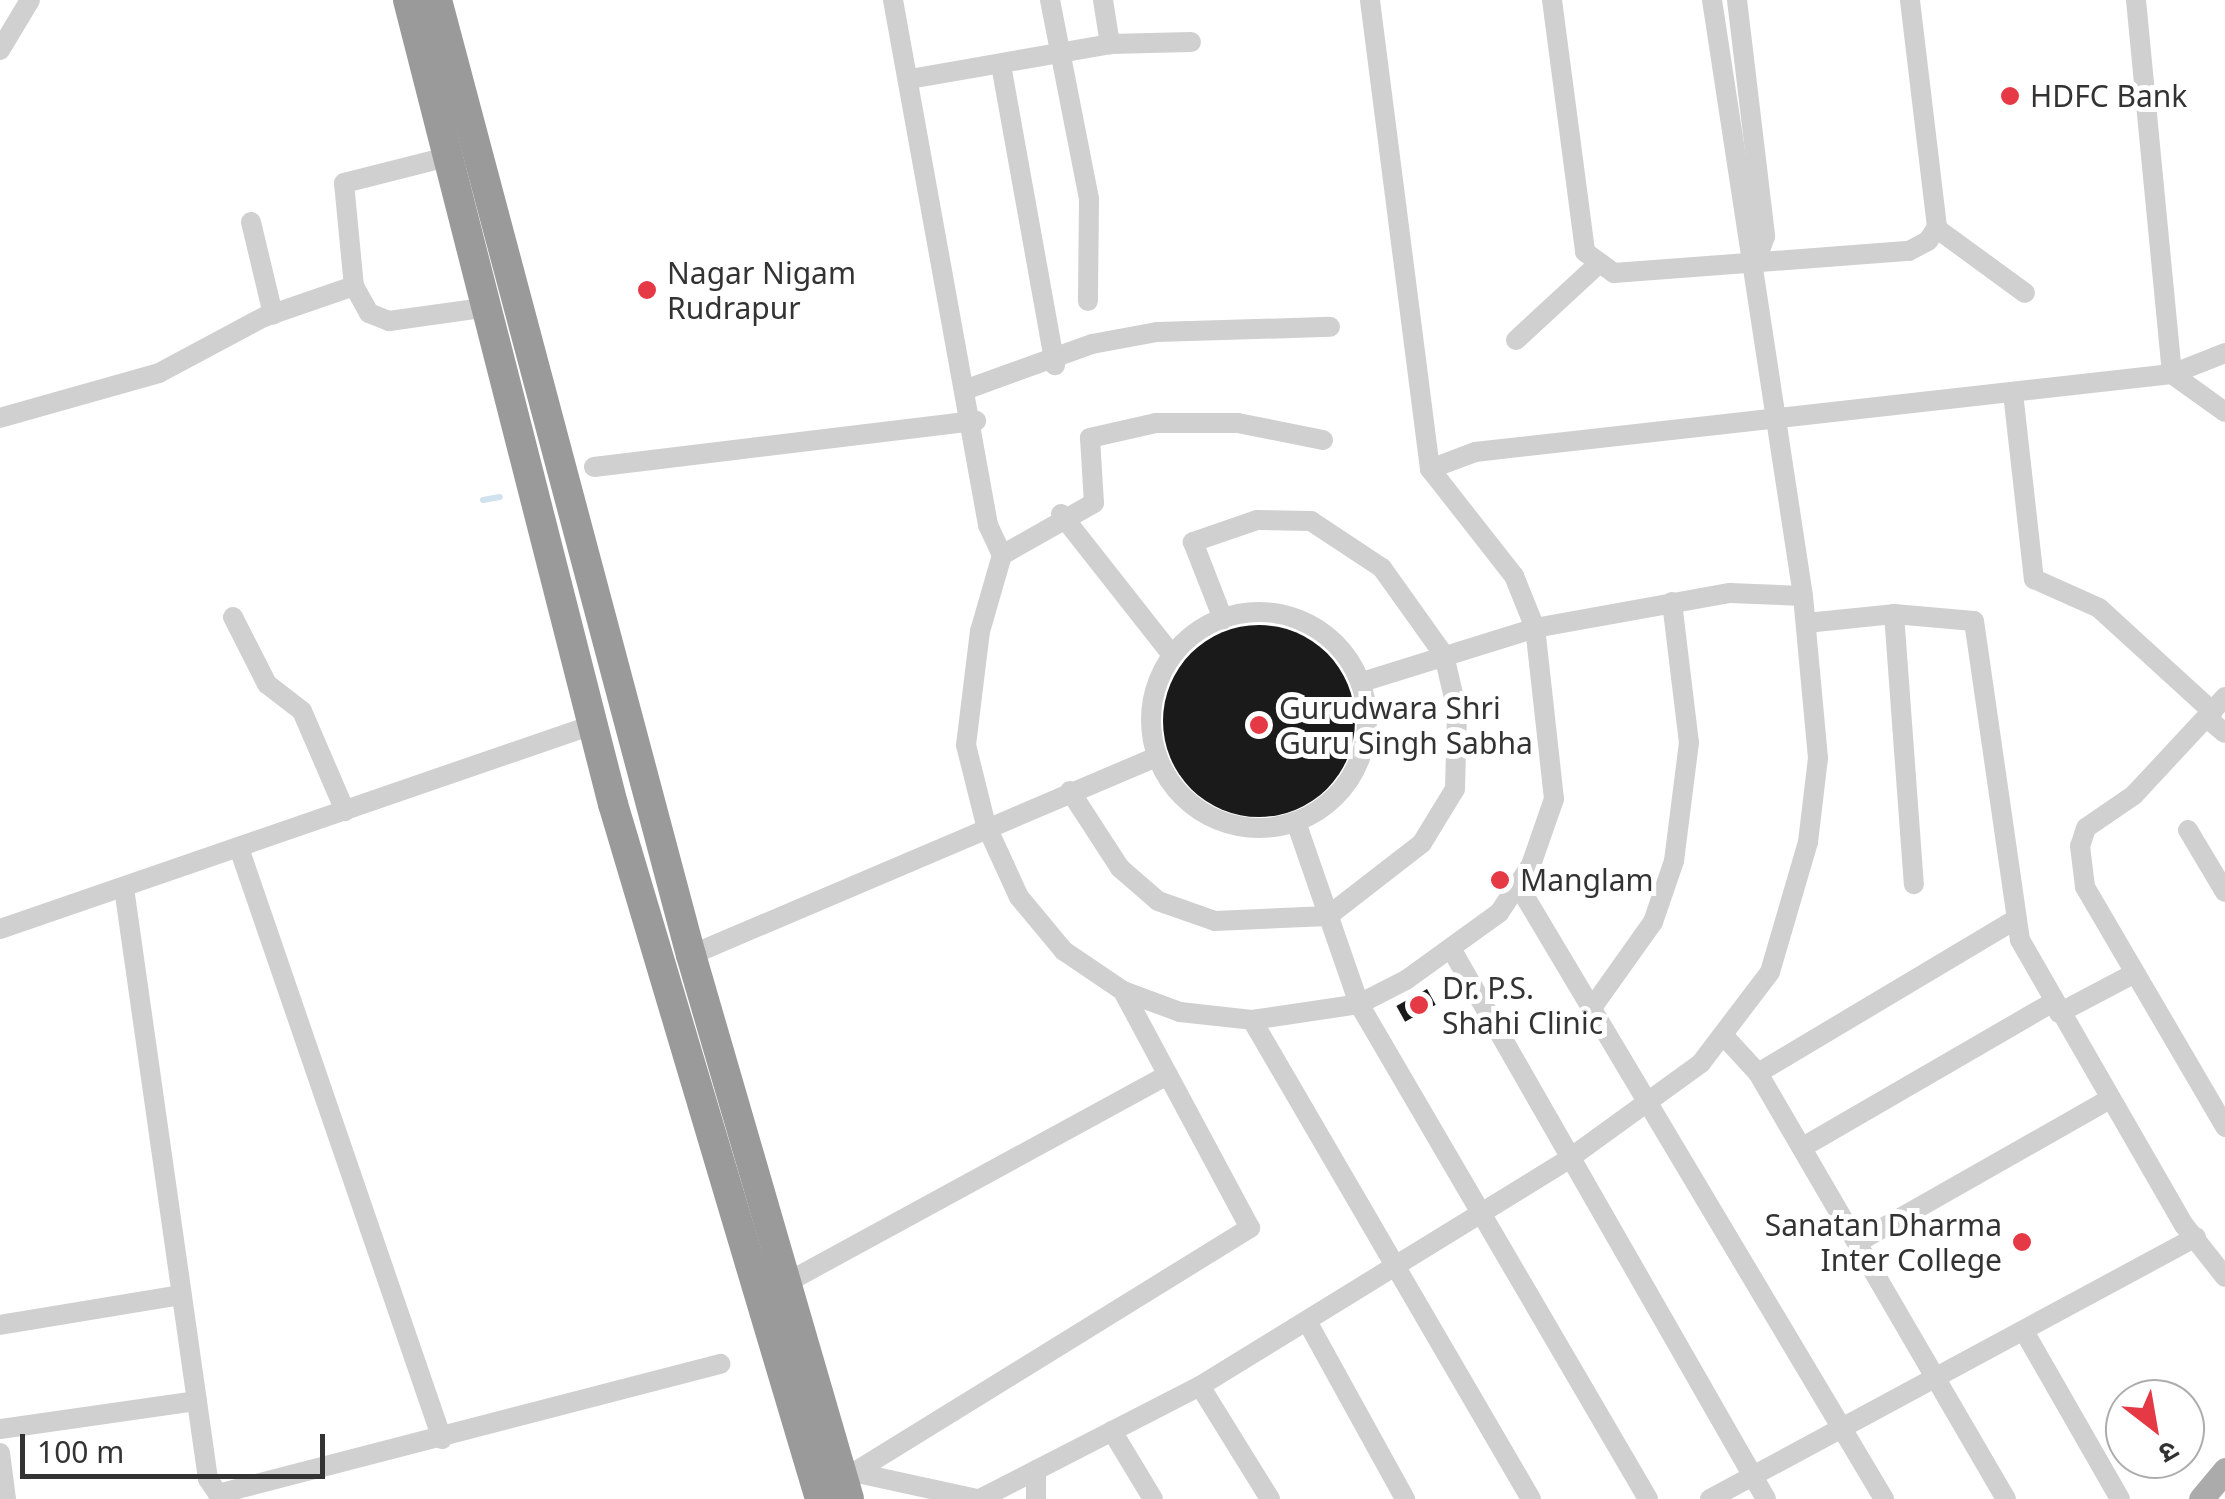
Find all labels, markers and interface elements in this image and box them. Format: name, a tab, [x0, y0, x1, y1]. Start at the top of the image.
place label: HDFC Bank	[2030, 78, 2187, 114]
marker: HDFC Bank	[1999, 85, 2021, 107]
place label: Nagar Nigam Rudrapur	[667, 255, 856, 326]
marker: Nagar Nigam Rudrapur	[636, 279, 658, 301]
place label: Gurudwara Shri Guru Singh Sabha	[1279, 690, 1533, 760]
marker: Gurudwara Shri Guru Singh Sabha	[1248, 714, 1270, 736]
place label: Manglam	[1520, 862, 1654, 898]
marker: Manglam	[1489, 869, 1511, 891]
place label: Dr. P.S. Shahi Clinic	[1442, 970, 1603, 1040]
marker: Dr. P.S. Shahi Clinic	[1406, 992, 1432, 1018]
place label: Sanatan Dharma Inter College	[1765, 1207, 2002, 1278]
marker: Sanatan Dharma Inter College	[2011, 1231, 2033, 1253]
north arrow	[2105, 1379, 2205, 1479]
scale bar	[25, 1414, 330, 1476]
text: 100 m	[37, 1431, 124, 1472]
text: उ	[2153, 1432, 2186, 1474]

